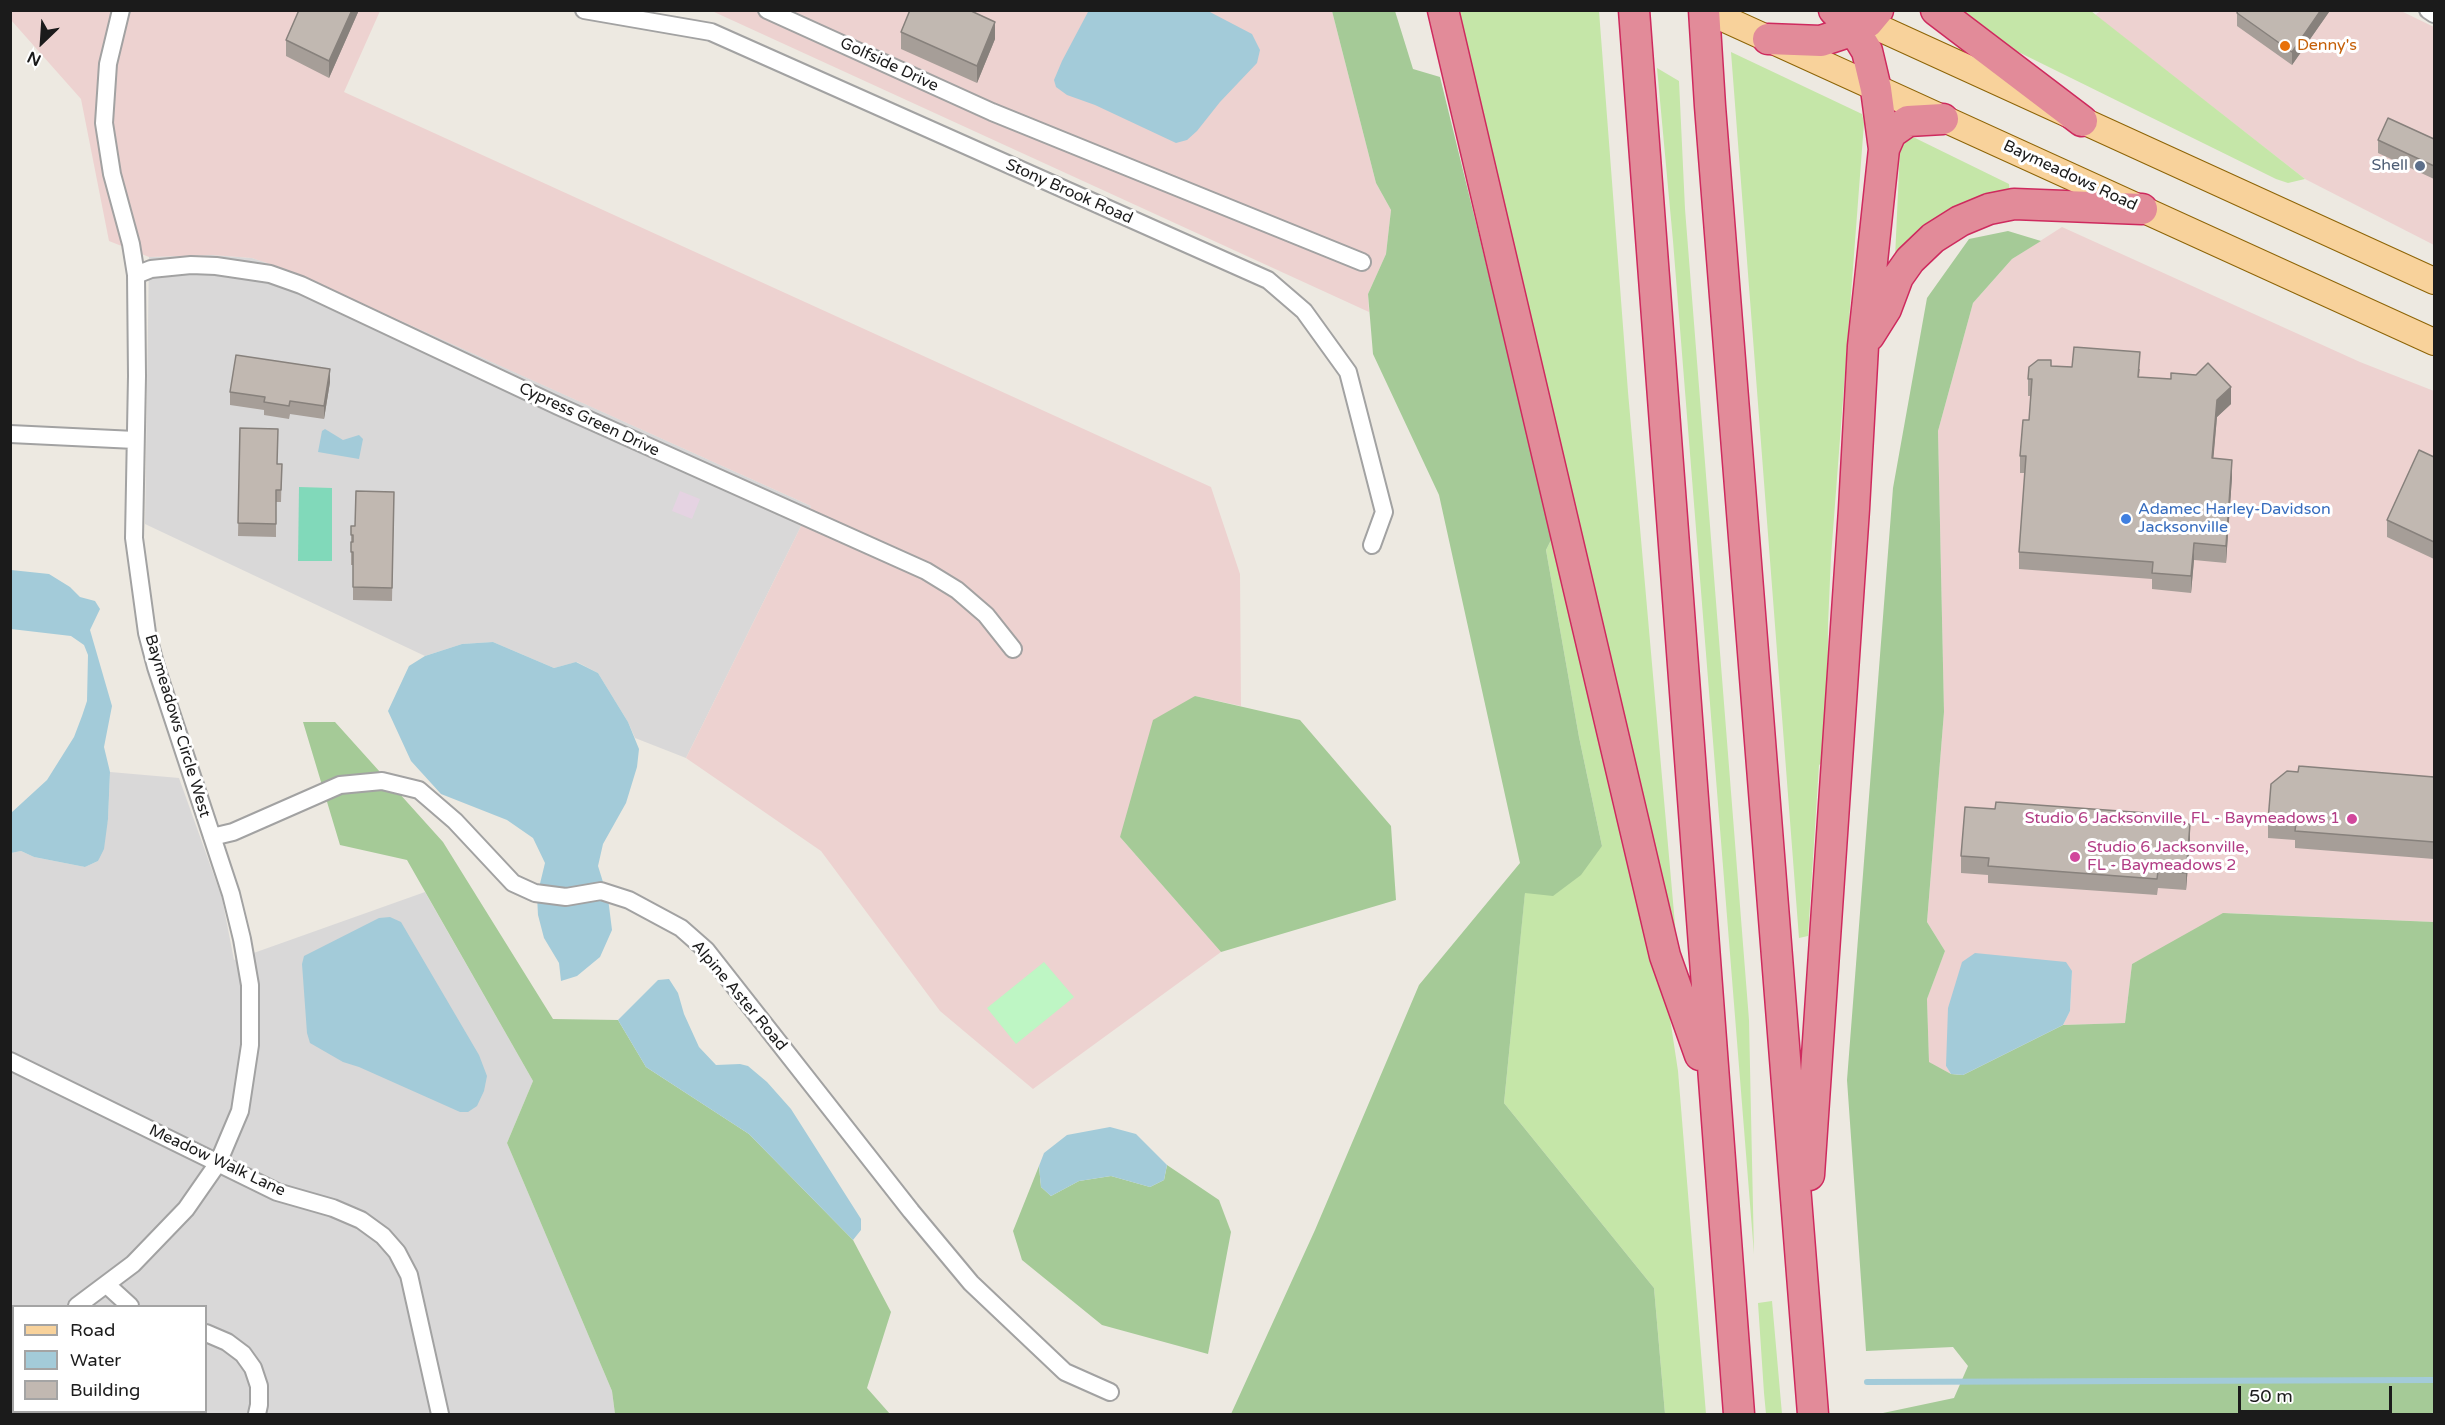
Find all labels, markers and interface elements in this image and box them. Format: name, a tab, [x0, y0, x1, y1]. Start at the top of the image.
north arrow	[12, 12, 72, 72]
street label: Golfside Drive	[837, 34, 941, 96]
place label: Denny's	[2297, 36, 2357, 56]
marker: Denny's	[2278, 39, 2292, 53]
text: N	[24, 47, 44, 70]
street label: Baymeadows Road	[2000, 137, 2140, 215]
street label: Stony Brook Road	[1003, 155, 1135, 229]
place label: Shell	[2372, 156, 2408, 176]
marker: Shell	[2413, 159, 2427, 173]
street label: Cypress Green Drive	[516, 379, 662, 461]
place label: Adamec Harley-Davidson Jacksonville	[2138, 500, 2331, 538]
marker: Adamec Harley-Davidson Jacksonville	[2119, 512, 2133, 526]
street label: Baymeadows Circle West	[140, 632, 214, 820]
place label: Studio 6 Jacksonville, FL - Baymeadows 1	[2025, 809, 2340, 829]
marker: Studio 6 Jacksonville, FL - Baymeadows 1	[2345, 812, 2359, 826]
place label: Studio 6 Jacksonville, FL - Baymeadows 2	[2087, 838, 2249, 876]
marker: Studio 6 Jacksonville, FL - Baymeadows 2	[2068, 850, 2082, 864]
street label: Alpine Aster Road	[687, 937, 791, 1055]
street label: Meadow Walk Lane	[146, 1121, 288, 1201]
legend	[12, 1305, 207, 1413]
text: Road	[70, 1319, 115, 1341]
text: Water	[70, 1349, 121, 1371]
scale bar	[2241, 1374, 2396, 1412]
text: Building	[70, 1379, 140, 1401]
text: 50 m	[2249, 1385, 2293, 1407]

